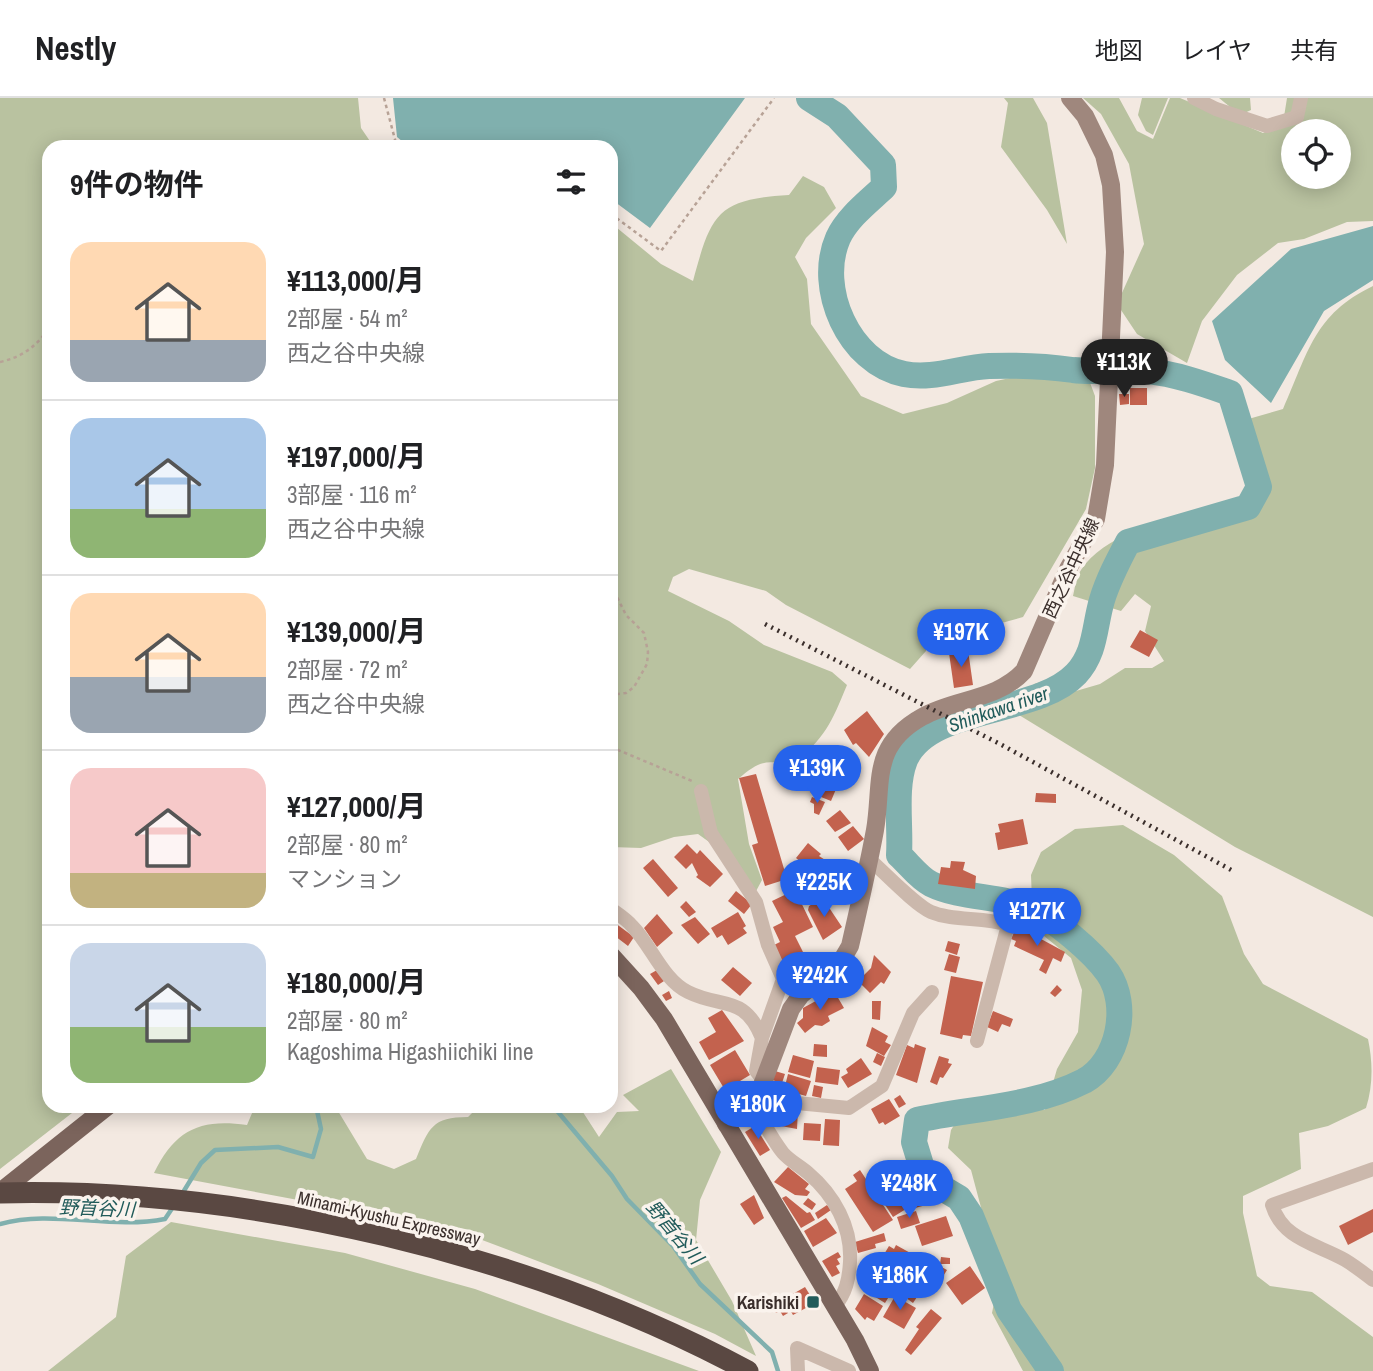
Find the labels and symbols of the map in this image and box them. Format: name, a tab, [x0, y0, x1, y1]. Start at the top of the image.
pin: ¥113K	[1075, 340, 1173, 399]
street label: 西之谷中央線	[1037, 514, 1105, 622]
pin: ¥197K	[912, 610, 1010, 669]
water label: Shinkawa river	[945, 680, 1052, 738]
pin: ¥139K	[768, 746, 866, 805]
pin: ¥225K	[775, 860, 873, 919]
pin: ¥127K	[988, 888, 1086, 948]
pin: ¥242K	[771, 953, 869, 1012]
pin: ¥180K	[709, 1082, 807, 1141]
pin: ¥248K	[860, 1160, 958, 1220]
street label: Minami-Kyushu Expressway	[295, 1185, 484, 1251]
water label: 野首谷川	[59, 1194, 137, 1222]
water label: 野首谷川	[641, 1195, 711, 1271]
pin: ¥186K	[851, 1252, 949, 1312]
place label: Karishiki	[737, 1290, 799, 1315]
marker: Karishiki	[805, 1294, 821, 1310]

